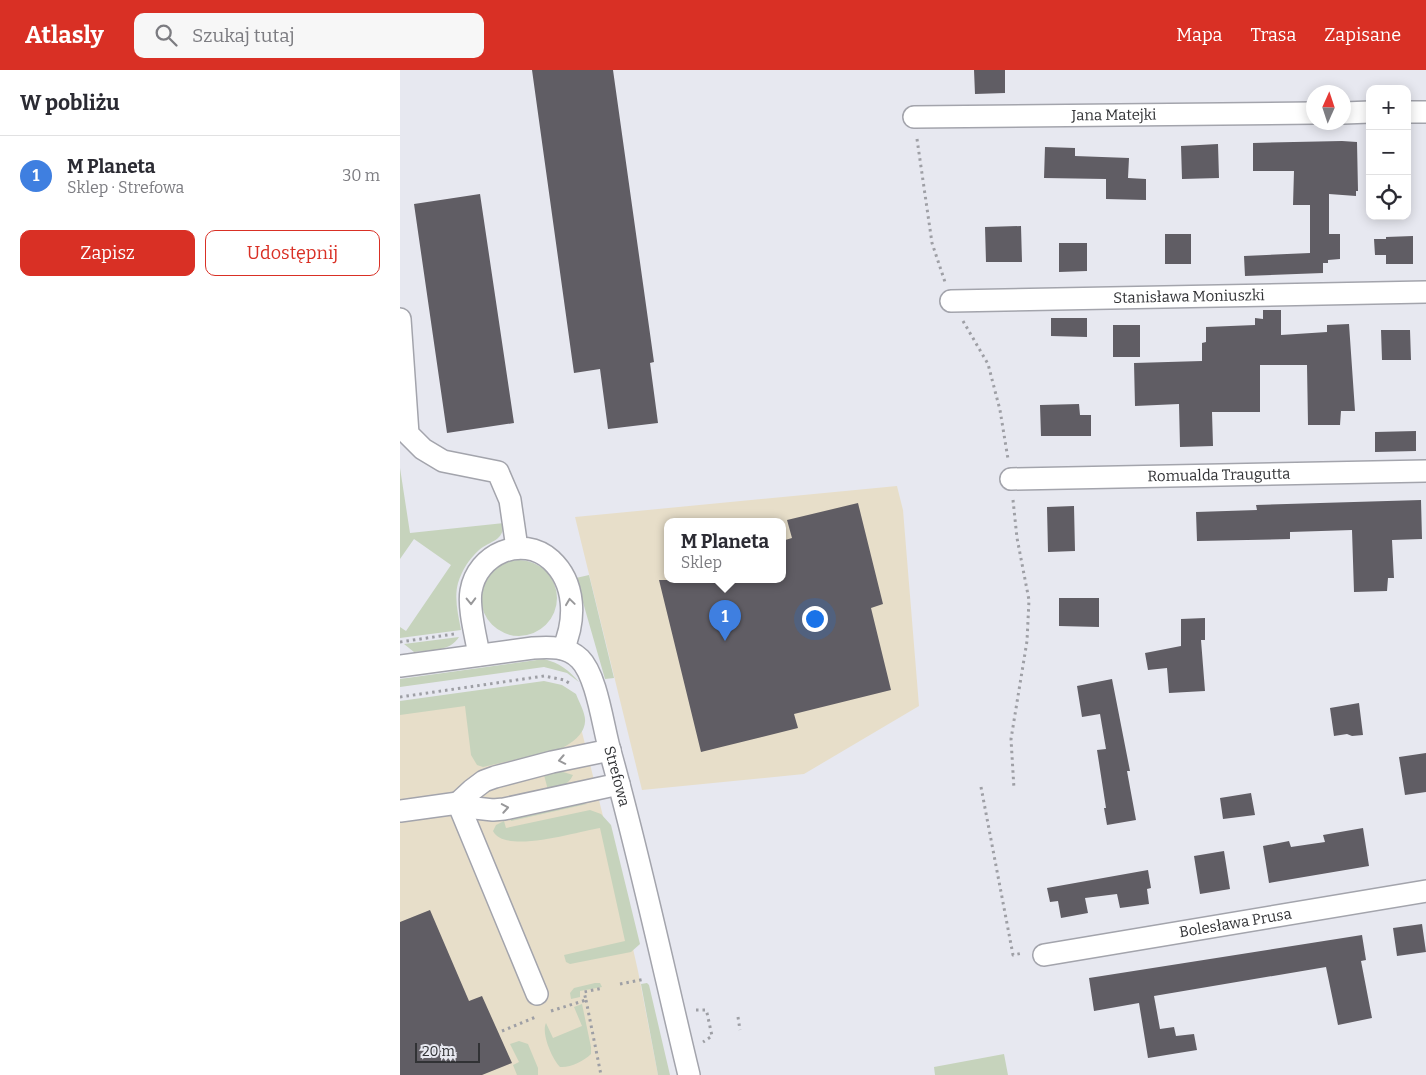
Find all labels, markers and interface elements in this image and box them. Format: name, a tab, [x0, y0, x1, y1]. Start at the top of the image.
search box	[134, 13, 484, 58]
text: Atlasly	[25, 21, 104, 49]
icon: search	[152, 21, 180, 49]
text: Szukaj tutaj	[192, 24, 295, 47]
text: Mapa	[1176, 24, 1222, 46]
text: Trasa	[1250, 24, 1296, 46]
text: Zapisane	[1324, 24, 1401, 46]
north arrow	[1306, 85, 1351, 130]
map controls	[1366, 85, 1411, 220]
button: +	[1366, 85, 1411, 130]
text: W pobliżu	[20, 90, 120, 116]
street label: Jana Matejki	[1070, 106, 1157, 124]
button: −	[1366, 130, 1411, 175]
text: M Planeta	[67, 155, 156, 178]
text: 1	[33, 166, 39, 185]
text: 30 m	[342, 166, 380, 185]
button: locate	[1366, 175, 1411, 220]
text: Sklep · Strefowa	[67, 178, 184, 197]
button: Zapisz	[20, 230, 195, 276]
button: Udostępnij	[205, 230, 380, 276]
street label: Stanisława Moniuszki	[1113, 286, 1265, 307]
street label: Romualda Traugutta	[1147, 465, 1291, 485]
popup	[664, 518, 786, 583]
text: M Planeta	[681, 530, 769, 553]
text: Sklep	[681, 553, 722, 572]
one-way arrow	[566, 597, 576, 606]
one-way arrow	[466, 598, 476, 606]
pin: 1	[709, 600, 741, 641]
your location	[802, 606, 828, 632]
street label: Strefowa	[600, 744, 634, 809]
one-way arrow	[558, 754, 567, 765]
one-way arrow	[501, 803, 510, 813]
street label: Bolesława Prusa	[1178, 905, 1293, 941]
scale bar	[415, 1040, 480, 1063]
text: 20 m	[422, 1043, 455, 1060]

